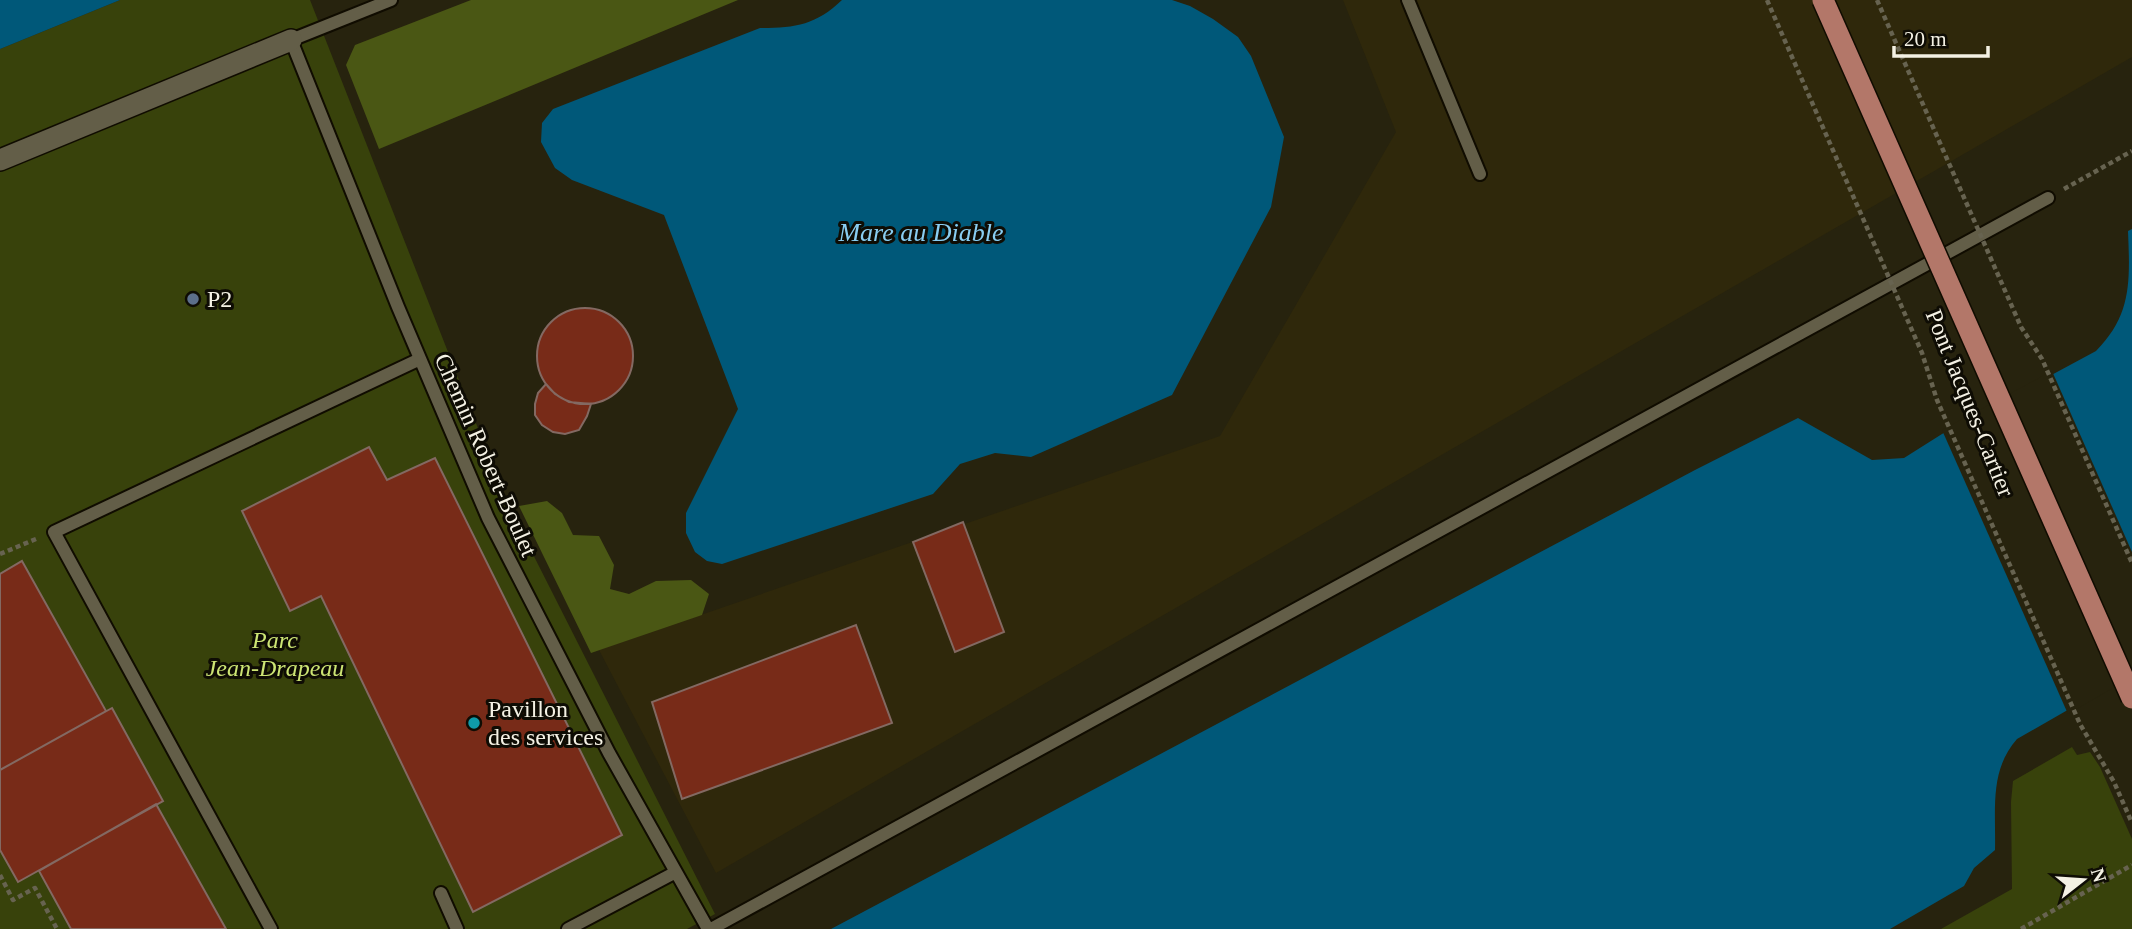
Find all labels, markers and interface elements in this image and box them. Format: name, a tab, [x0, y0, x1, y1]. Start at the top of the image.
scale bar	[1894, 14, 1988, 58]
text: 20 m	[1904, 27, 1947, 51]
water label: Mare au Diable	[837, 218, 1004, 247]
place label: P2	[207, 286, 232, 312]
marker: P2	[185, 291, 201, 307]
street label: Pont Jacques-Cartier	[1921, 306, 2019, 500]
street label: Chemin Robert-Boulet	[430, 350, 543, 561]
park label: Parc Jean-Drapeau	[206, 627, 344, 681]
place label: Pavillon des services	[488, 696, 603, 750]
marker: Pavillon des services	[466, 715, 482, 731]
north arrow	[2048, 845, 2118, 915]
text: N	[2087, 866, 2111, 885]

